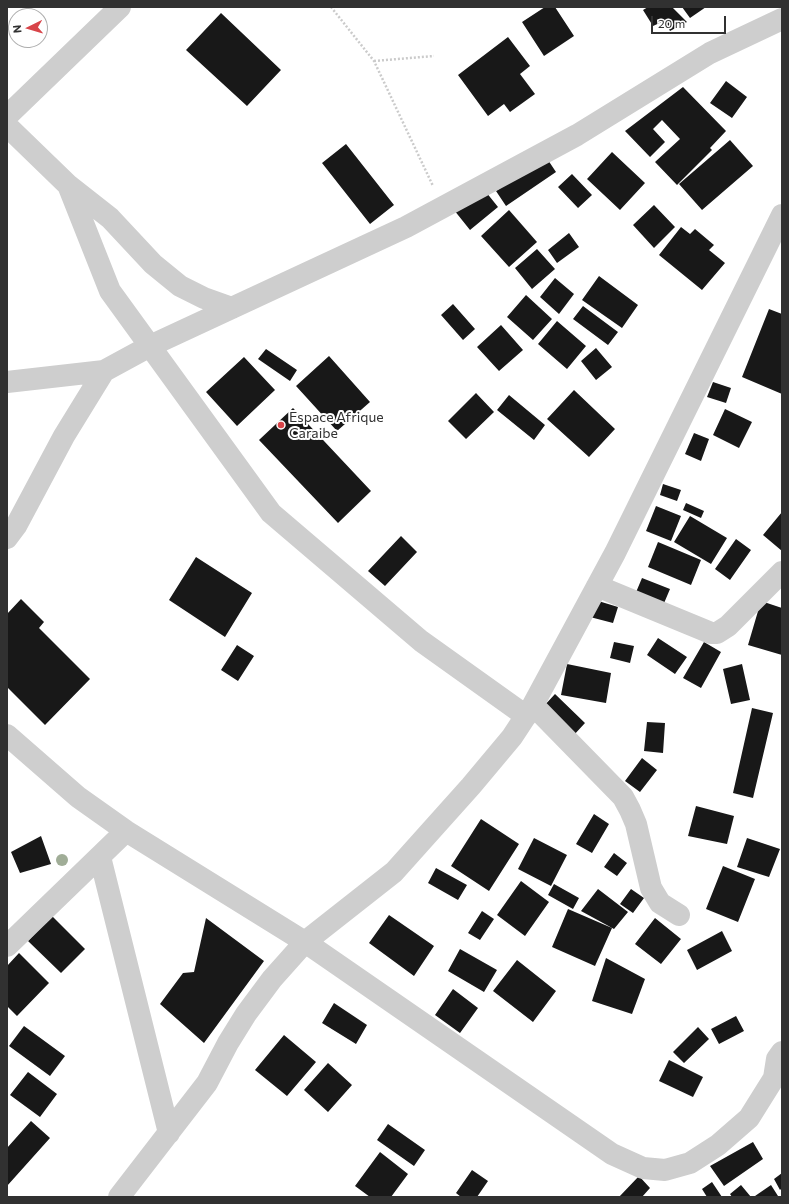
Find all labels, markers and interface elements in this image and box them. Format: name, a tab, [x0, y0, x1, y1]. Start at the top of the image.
north arrow	[8, 8, 48, 48]
scale bar	[653, 8, 728, 34]
text: 20 m	[658, 16, 685, 30]
text: N	[10, 24, 23, 34]
place label: Espace Afrique Caraibe	[289, 409, 384, 442]
marker: Espace Afrique Caraibe	[276, 420, 286, 430]

